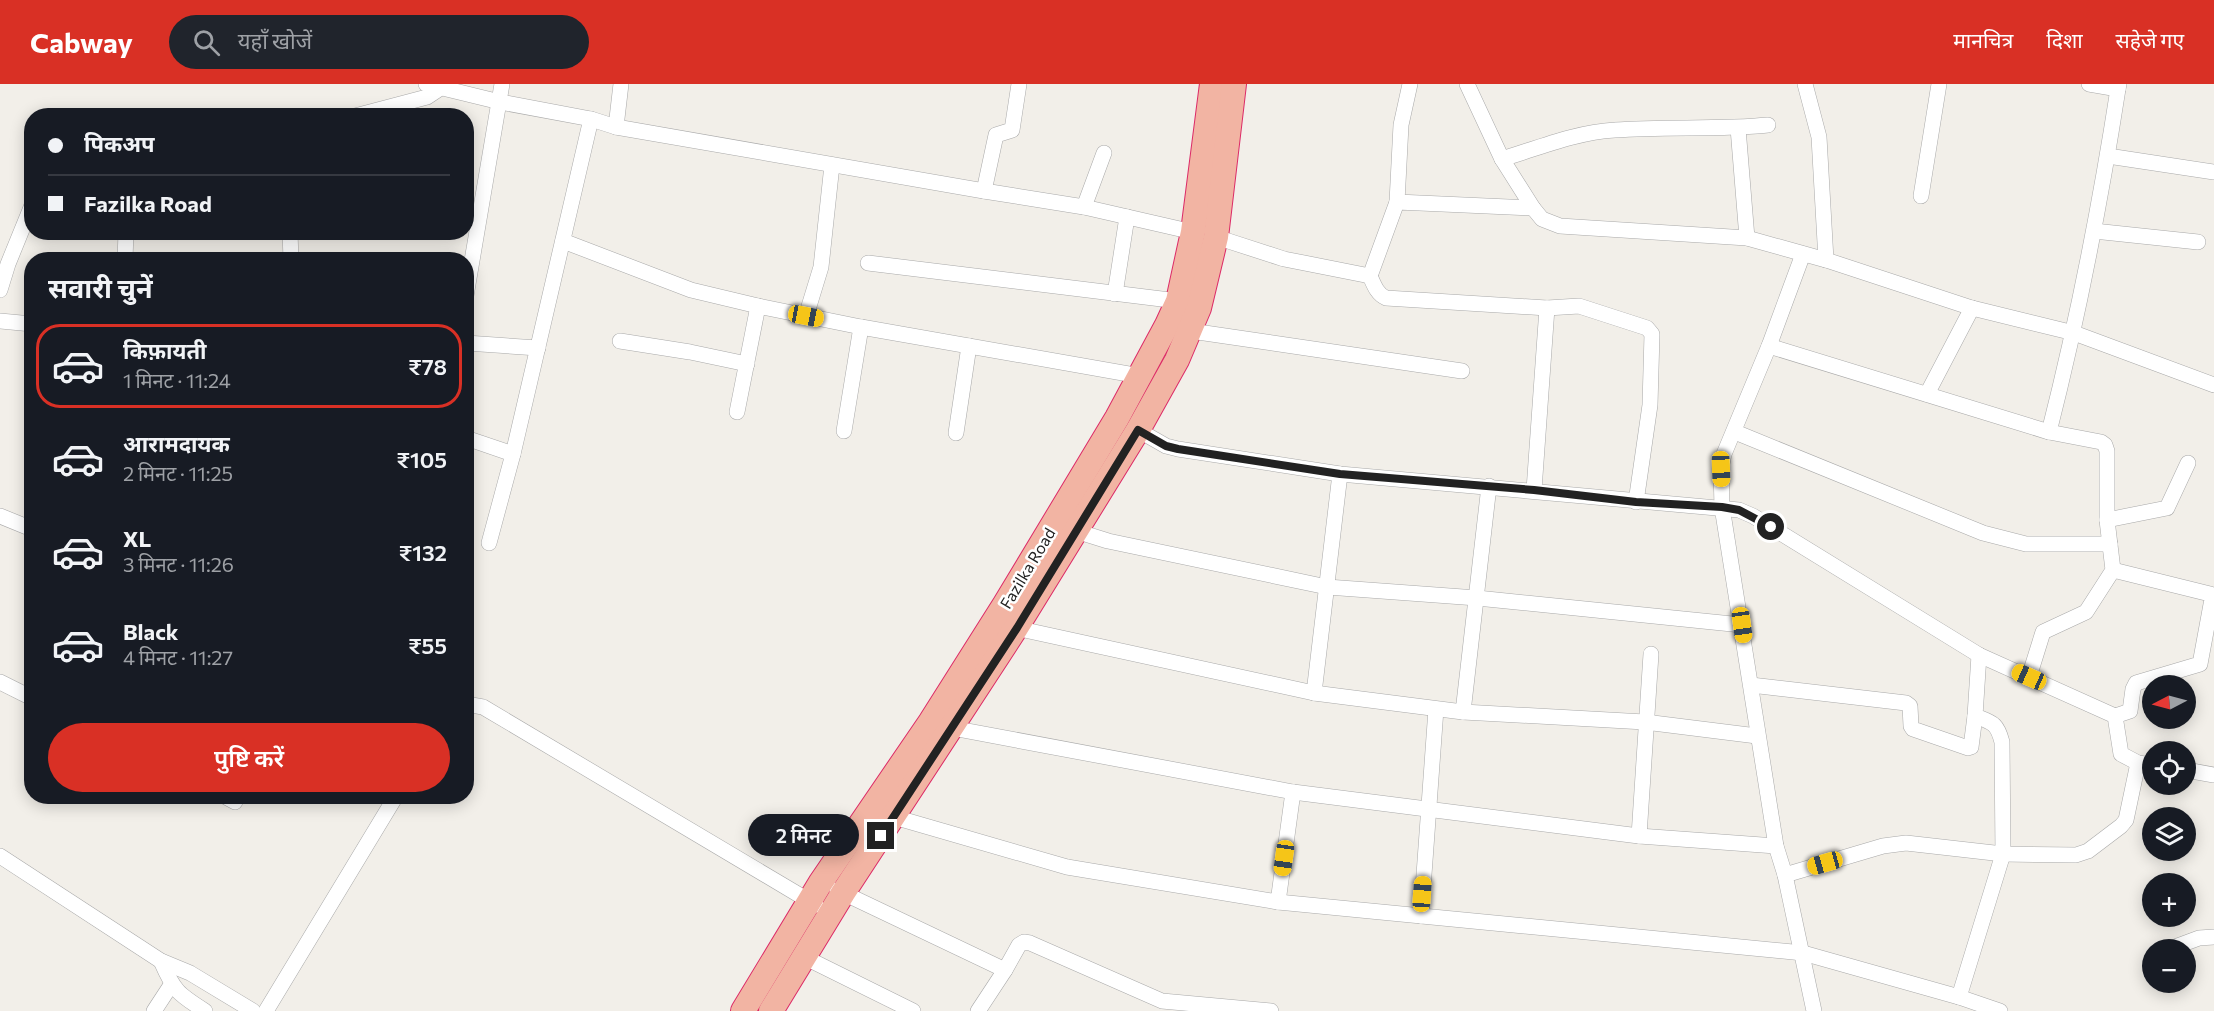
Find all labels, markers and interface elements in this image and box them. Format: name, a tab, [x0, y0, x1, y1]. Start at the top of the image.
search box	[169, 15, 589, 69]
text: Cabway	[30, 25, 133, 59]
icon: search	[190, 26, 223, 59]
text: यहाँ खोजें	[238, 27, 312, 54]
text: मानचित्र	[1953, 27, 2013, 52]
text: दिशा	[2046, 27, 2083, 52]
text: सहेजे गए	[2116, 27, 2184, 52]
text: पिकअप	[84, 130, 155, 157]
text: Fazilka Road	[84, 190, 212, 217]
text: सवारी चुनें	[48, 271, 153, 304]
car	[787, 304, 825, 328]
text: किफ़ायती	[123, 337, 207, 364]
icon: car	[51, 339, 105, 393]
text: ₹78	[408, 353, 447, 380]
text: 1 मिनट · 11:24	[123, 368, 231, 392]
text: आरामदायक	[123, 430, 230, 457]
icon: car	[51, 432, 105, 486]
text: ₹105	[396, 446, 447, 473]
car	[1711, 451, 1731, 487]
text: 2 मिनट · 11:25	[123, 461, 233, 485]
route start	[1757, 513, 1784, 540]
street label: Fazilka Road	[995, 524, 1059, 612]
icon: car	[51, 525, 105, 579]
text: XL	[123, 525, 151, 552]
text: ₹132	[399, 539, 447, 566]
text: 3 मिनट · 11:26	[123, 552, 234, 576]
car	[1731, 606, 1753, 644]
icon: car	[51, 618, 105, 672]
text: Black	[123, 618, 178, 645]
text: ₹55	[408, 632, 447, 659]
text: 4 मिनट · 11:27	[123, 645, 233, 669]
car	[2009, 661, 2049, 693]
north arrow	[2142, 675, 2196, 729]
map controls	[2142, 675, 2196, 993]
button: पुष्टि करें	[48, 723, 450, 792]
button: locate	[2142, 741, 2196, 795]
button: layers	[2142, 807, 2196, 861]
callout: 2 मिनट	[749, 815, 860, 857]
route end	[867, 822, 894, 849]
text: 2 मिनट	[776, 823, 831, 847]
car	[1273, 839, 1295, 877]
car	[1805, 849, 1845, 877]
button: +	[2142, 873, 2196, 927]
car	[1412, 875, 1432, 913]
button: −	[2142, 939, 2196, 993]

